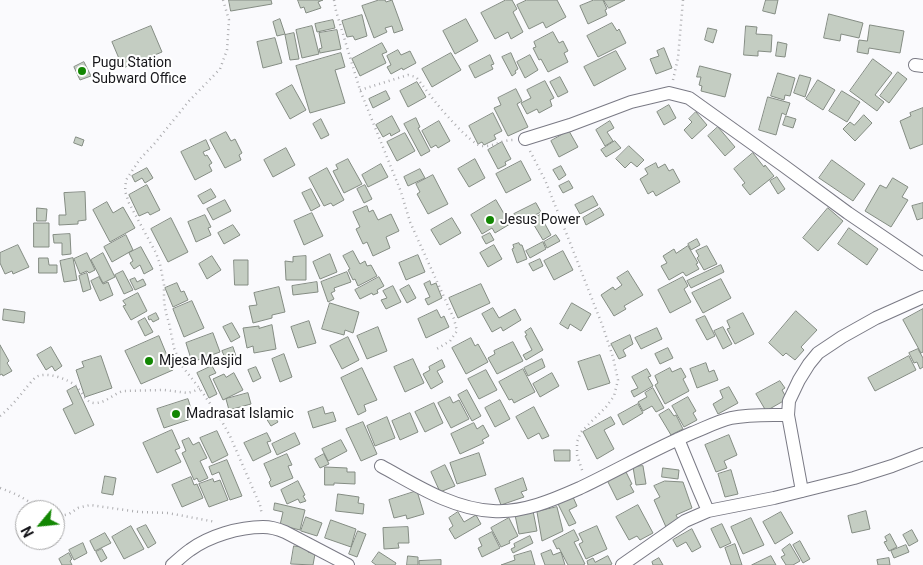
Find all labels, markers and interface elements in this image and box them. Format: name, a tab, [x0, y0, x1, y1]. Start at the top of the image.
place label: Pugu Station Subward Office	[92, 55, 186, 88]
marker: Pugu Station Subward Office	[76, 65, 88, 77]
place label: Jesus Power	[500, 212, 580, 228]
marker: Jesus Power	[484, 214, 496, 226]
place label: Mjesa Masjid	[159, 353, 242, 369]
marker: Mjesa Masjid	[143, 355, 155, 367]
place label: Madrasat Islamic	[186, 406, 294, 422]
marker: Madrasat Islamic	[170, 408, 182, 420]
north arrow	[15, 500, 65, 550]
text: N	[18, 523, 37, 540]

